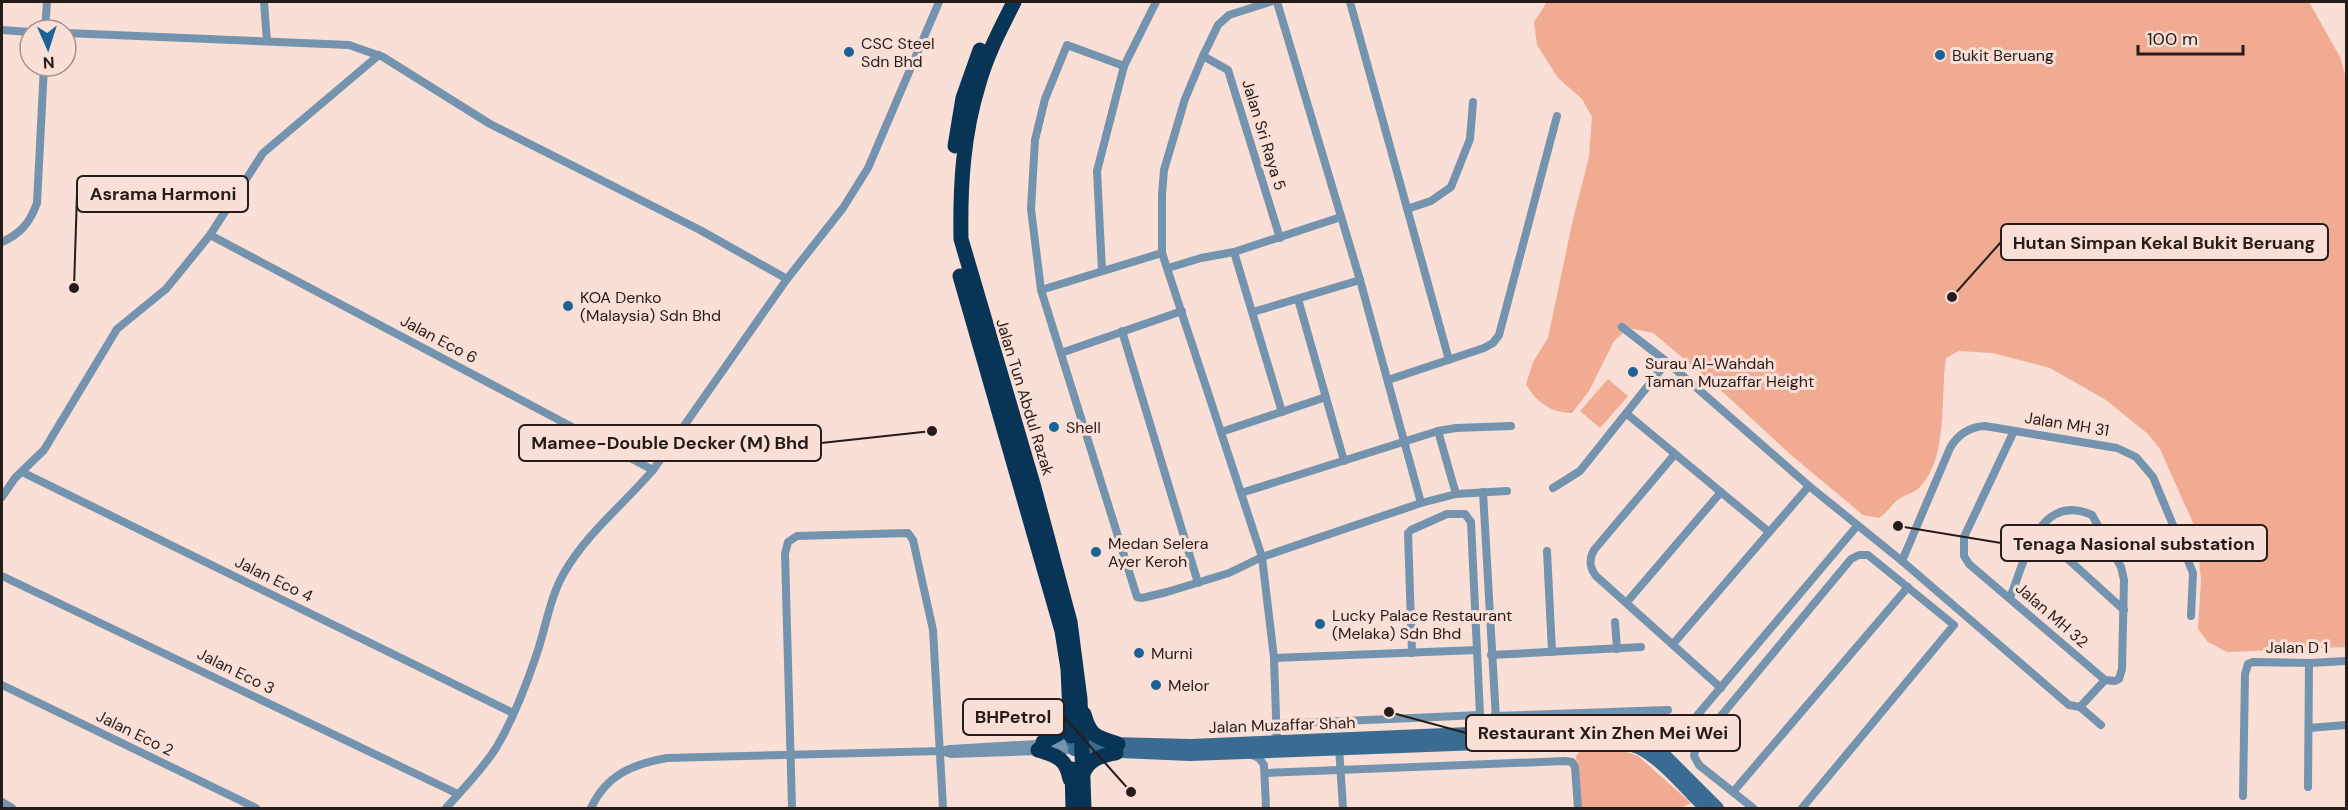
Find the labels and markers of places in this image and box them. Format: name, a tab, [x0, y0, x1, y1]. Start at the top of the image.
place label: CSC Steel Sdn Bhd	[861, 33, 935, 72]
marker: CSC Steel Sdn Bhd	[842, 45, 856, 59]
place label: Bukit Beruang	[1952, 45, 2054, 66]
marker: Bukit Beruang	[1933, 48, 1947, 62]
callout: Asrama Harmoni	[77, 176, 248, 212]
callout: Hutan Simpan Kekal Bukit Beruang	[2001, 224, 2328, 260]
place label: KOA Denko (Malaysia) Sdn Bhd	[580, 287, 721, 326]
marker: KOA Denko (Malaysia) Sdn Bhd	[561, 299, 575, 313]
place label: Surau Al-Wahdah Taman Muzaffar Height	[1645, 353, 1814, 392]
marker: Surau Al-Wahdah Taman Muzaffar Height	[1626, 365, 1640, 379]
place label: Shell	[1066, 417, 1101, 438]
marker: Shell	[1047, 420, 1061, 434]
callout: Mamee-Double Decker (M) Bhd	[519, 425, 821, 461]
callout: Tenaga Nasional substation	[2001, 525, 2267, 561]
place label: Medan Selera Ayer Keroh	[1108, 533, 1208, 572]
marker: Medan Selera Ayer Keroh	[1089, 545, 1103, 559]
place label: Lucky Palace Restaurant (Melaka) Sdn Bhd	[1332, 605, 1512, 644]
marker: Lucky Palace Restaurant (Melaka) Sdn Bhd	[1313, 617, 1327, 631]
place label: Murni	[1151, 643, 1193, 664]
marker: Murni	[1132, 646, 1146, 660]
place label: Melor	[1168, 675, 1210, 696]
marker: Melor	[1149, 678, 1163, 692]
callout: BHPetrol	[963, 699, 1064, 735]
callout: Restaurant Xin Zhen Mei Wei	[1466, 715, 1740, 751]

